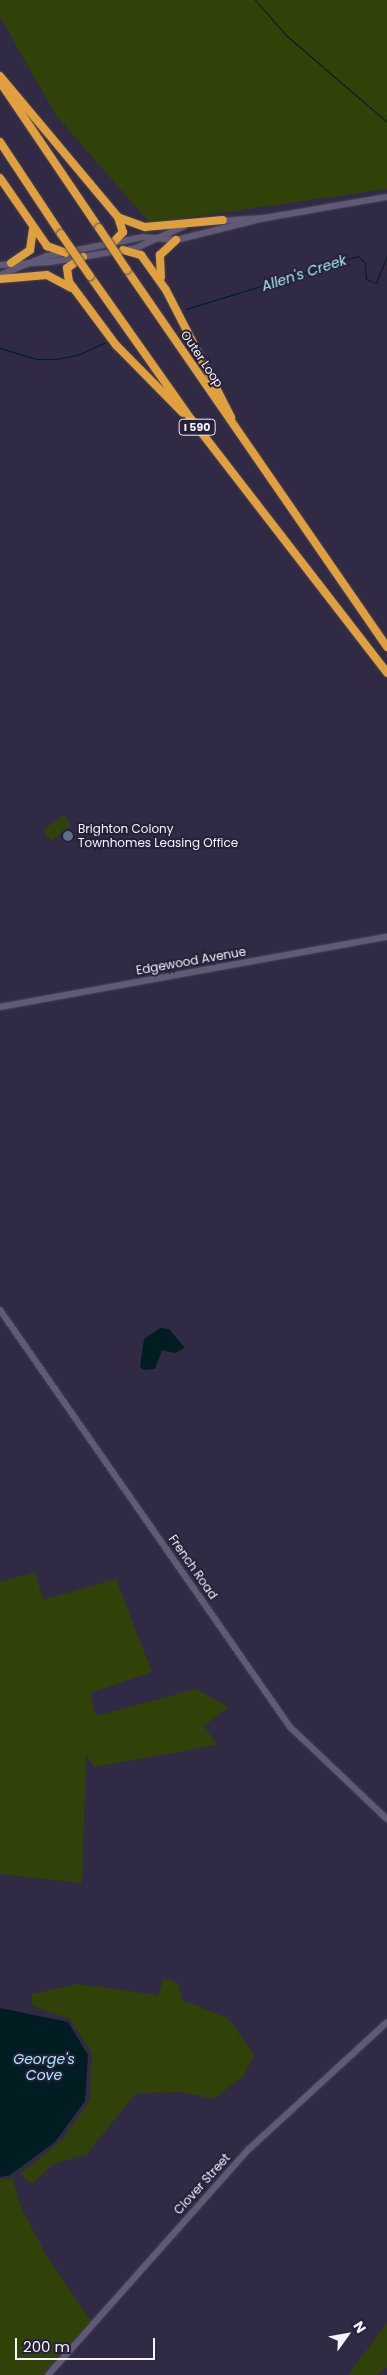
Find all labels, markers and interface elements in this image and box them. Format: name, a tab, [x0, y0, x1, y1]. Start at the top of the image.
water label: Allen's Creek	[259, 251, 349, 295]
street label: Outer Loop	[178, 328, 226, 390]
road number: I 590	[178, 418, 216, 436]
place label: Brighton Colony Townhomes Leasing Office	[78, 822, 238, 850]
marker: Brighton Colony Townhomes Leasing Office	[62, 830, 74, 842]
street label: Edgewood Avenue	[135, 944, 247, 978]
street label: French Road	[166, 1532, 220, 1602]
water label: George's Cove	[13, 2051, 75, 2084]
street label: Clover Street	[171, 2151, 233, 2217]
north arrow	[322, 2310, 372, 2360]
text: N	[348, 2317, 371, 2337]
scale bar	[18, 2328, 158, 2360]
text: 200 m	[23, 2336, 70, 2357]

